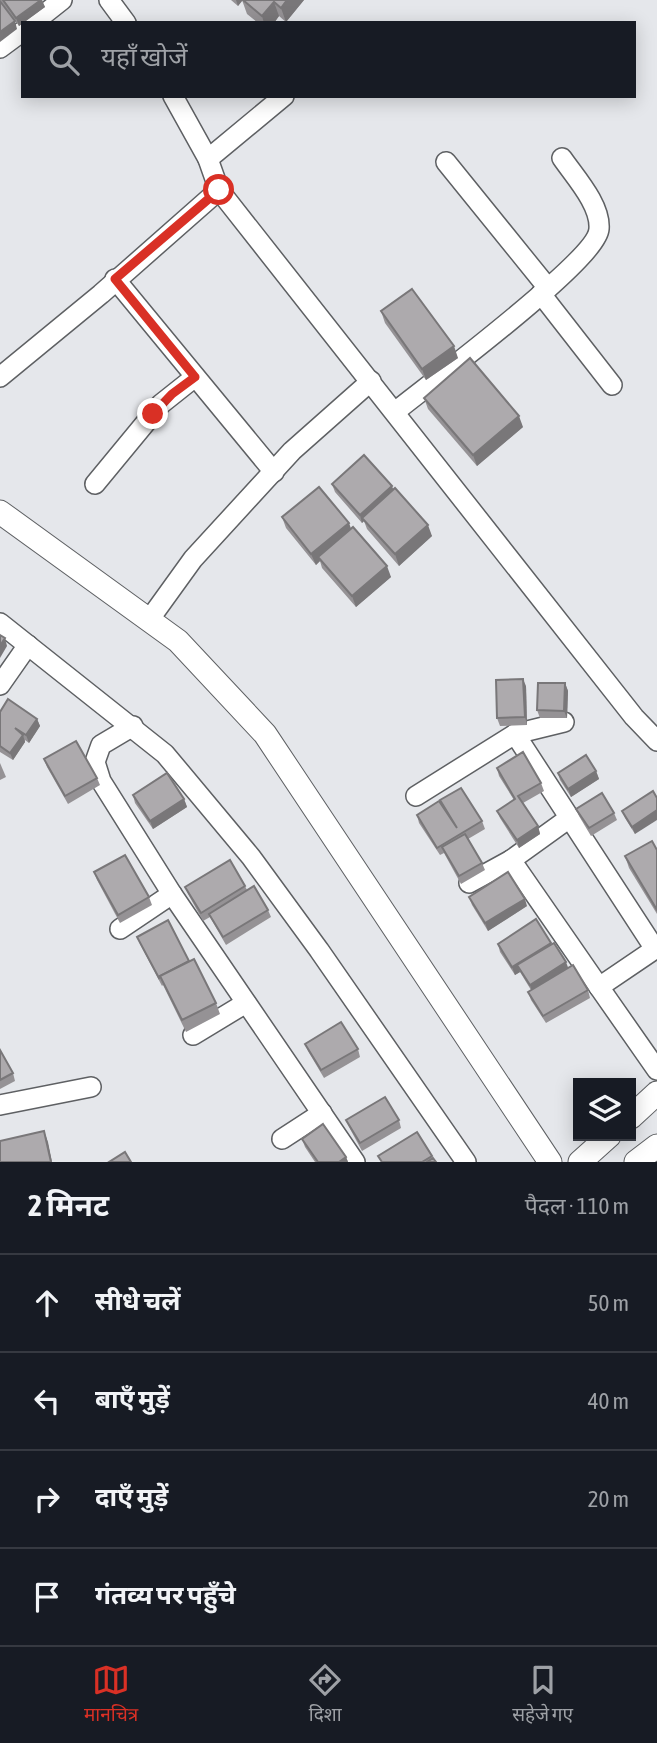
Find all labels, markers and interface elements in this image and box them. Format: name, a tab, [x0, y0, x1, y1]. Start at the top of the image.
search box	[21, 21, 636, 98]
icon: search	[45, 41, 83, 79]
text: यहाँ खोजें	[101, 42, 187, 72]
route start	[203, 174, 234, 205]
route end	[137, 398, 168, 429]
map controls	[573, 1078, 636, 1141]
button: layers	[573, 1078, 636, 1141]
text: 2 मिनट	[28, 1188, 109, 1222]
text: पैदल · 110 m	[525, 1193, 629, 1219]
icon: ahead	[28, 1284, 66, 1322]
text: सीधे चलें	[95, 1286, 181, 1316]
text: 50 m	[588, 1290, 629, 1316]
icon: left	[28, 1382, 66, 1420]
text: बाएँ मुड़ें	[95, 1384, 170, 1414]
text: 40 m	[588, 1388, 629, 1414]
icon: right	[28, 1480, 66, 1518]
text: दाएँ मुड़ें	[95, 1482, 168, 1512]
text: 20 m	[588, 1486, 629, 1512]
icon: arrive	[28, 1578, 66, 1616]
text: गंतव्य पर पहुँचे	[95, 1580, 236, 1610]
tab: मानचित्र	[84, 1661, 138, 1729]
tab: दिशा	[306, 1661, 344, 1729]
tab: सहेजे गए	[512, 1661, 573, 1729]

